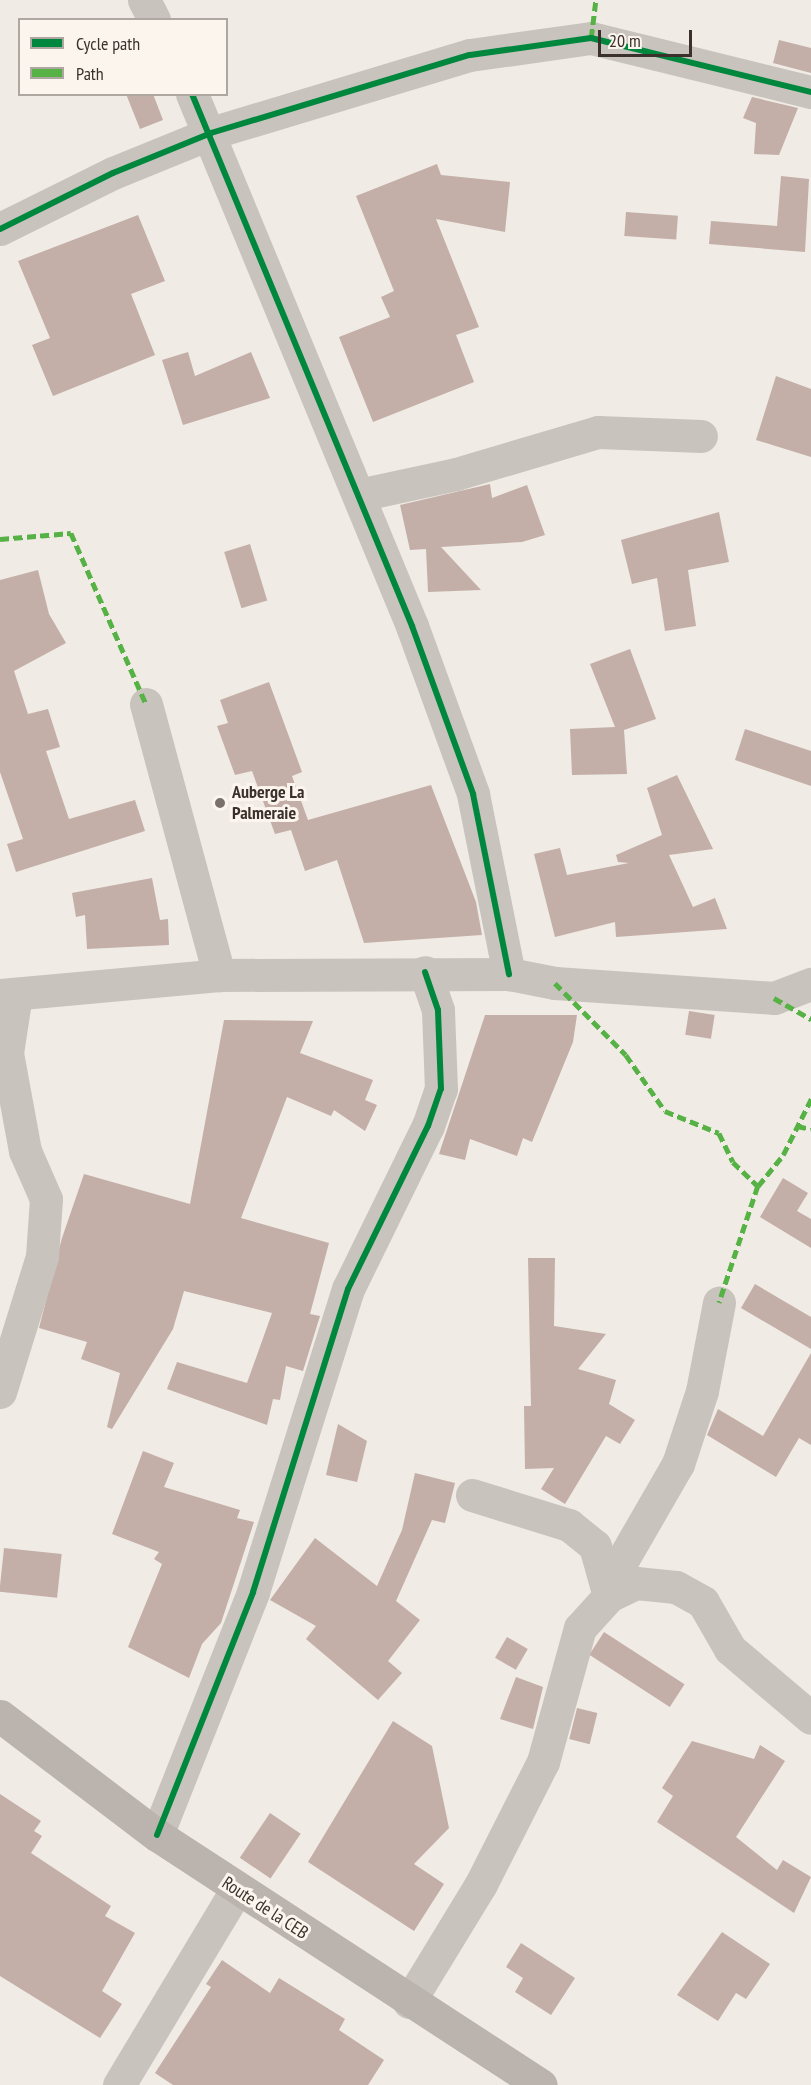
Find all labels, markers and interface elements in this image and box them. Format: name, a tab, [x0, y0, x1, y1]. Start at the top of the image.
legend	[18, 18, 228, 96]
scale bar	[601, 18, 696, 56]
text: 20 m	[609, 29, 641, 52]
text: Cycle path	[76, 32, 140, 55]
text: Path	[76, 62, 104, 85]
place label: Auberge La Palmeraie	[232, 782, 304, 824]
marker: Auberge La Palmeraie	[213, 796, 227, 810]
street label: Route de la CEB	[218, 1872, 312, 1944]

